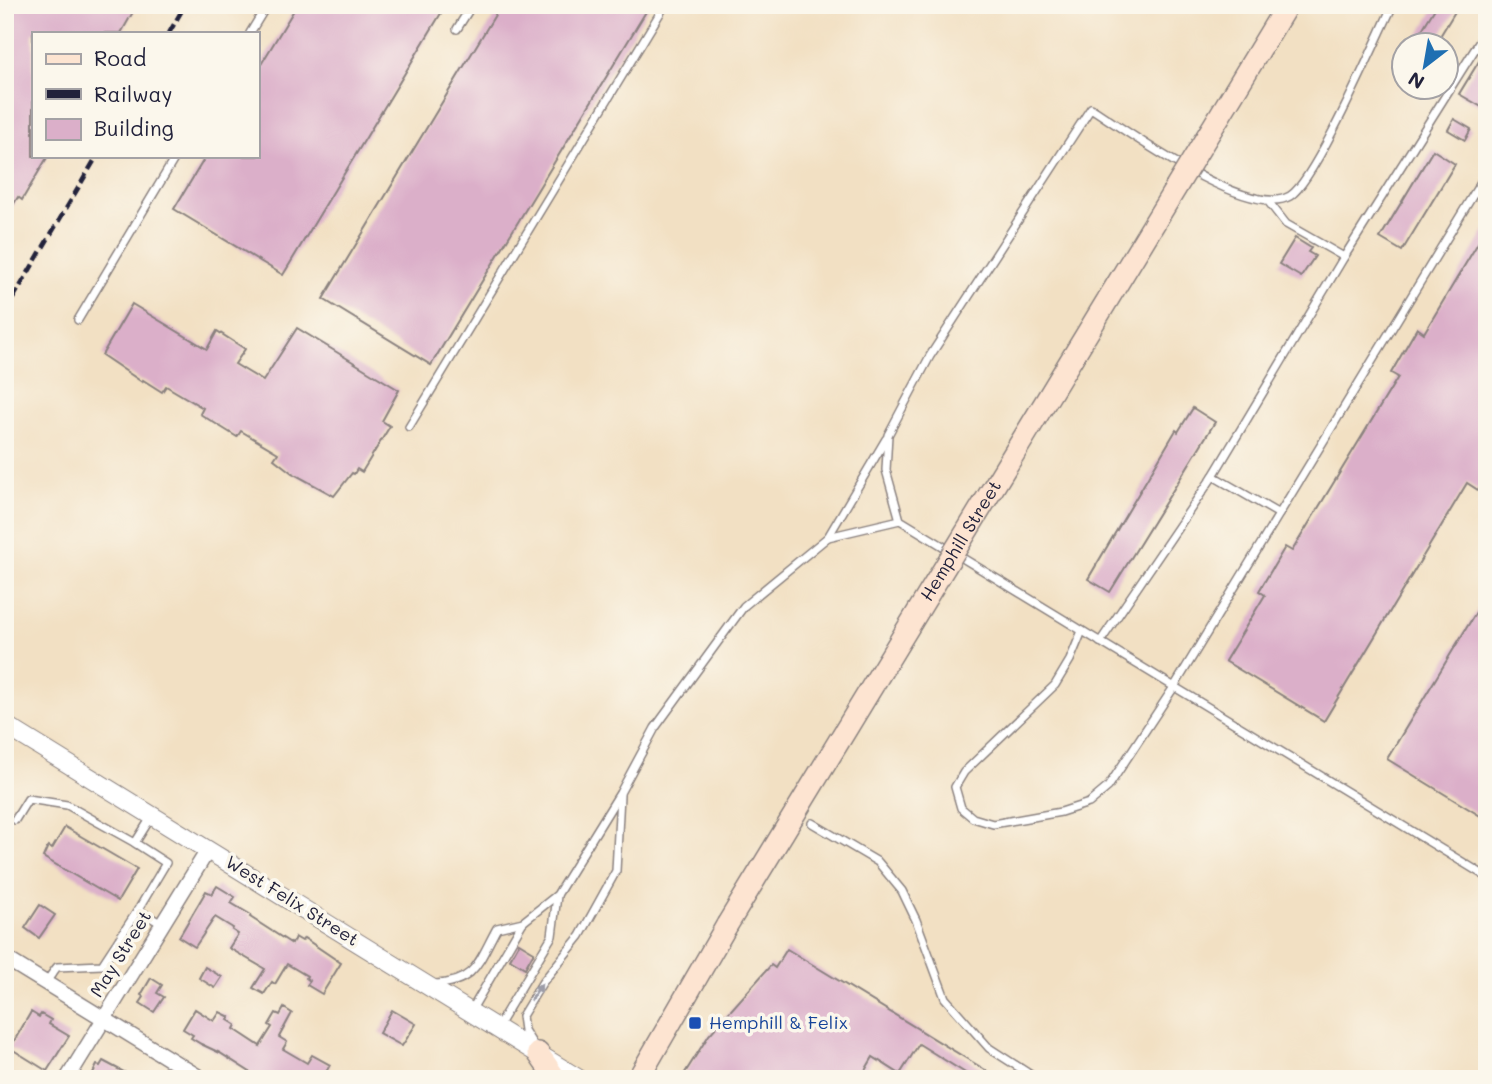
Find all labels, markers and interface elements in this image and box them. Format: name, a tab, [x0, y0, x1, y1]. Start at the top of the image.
legend	[32, 32, 259, 158]
north arrow	[1390, 32, 1460, 102]
text: Road	[94, 44, 146, 71]
text: N	[1403, 67, 1429, 95]
text: Railway	[94, 80, 173, 107]
text: Building	[94, 114, 174, 141]
street label: Hemphill Street	[914, 475, 1006, 605]
street label: West Felix Street	[221, 849, 364, 951]
street label: May Street	[84, 906, 156, 1001]
one-way arrow	[529, 983, 543, 1001]
place label: Hemphill & Felix	[709, 1010, 848, 1034]
marker: Hemphill & Felix	[687, 1015, 703, 1031]

